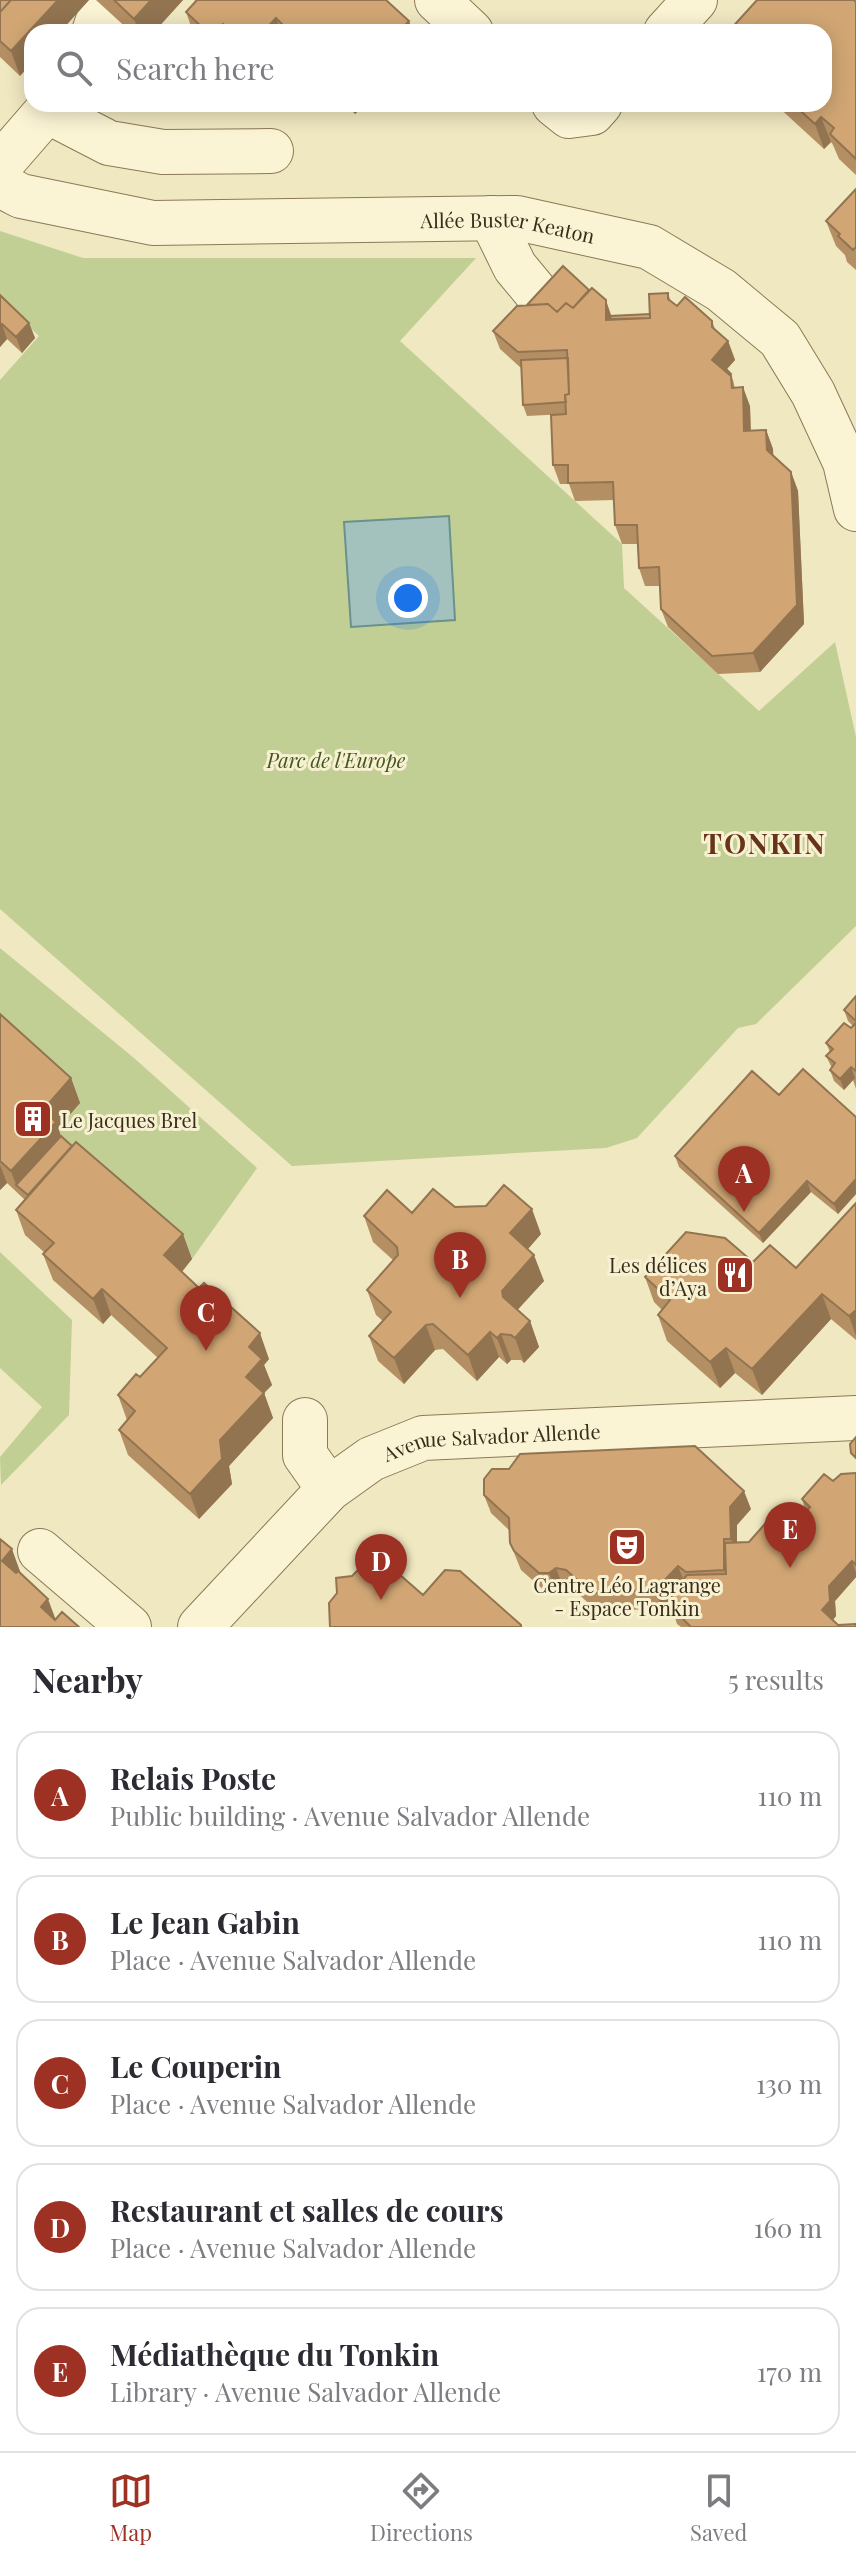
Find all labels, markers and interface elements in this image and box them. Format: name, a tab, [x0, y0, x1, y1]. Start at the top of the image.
search box	[24, 24, 832, 112]
icon: search	[52, 46, 96, 90]
text: Search here	[116, 48, 275, 88]
street label: Allée Buster Keaton	[419, 204, 598, 248]
your location	[388, 578, 428, 618]
park label: Parc de l'Europe	[266, 746, 406, 773]
district label: TONKIN	[703, 824, 827, 861]
building icon: Le Jacques Brel	[12, 1098, 54, 1140]
place label: Le Jacques Brel	[61, 1106, 198, 1133]
pin: A	[718, 1146, 770, 1212]
pin: B	[434, 1232, 486, 1298]
place label: Les délices d’Aya	[609, 1251, 707, 1301]
restaurant icon: Les délices d’Aya	[714, 1254, 756, 1296]
pin: C	[180, 1285, 232, 1351]
street label: Avenue Salvador Allende	[377, 1416, 601, 1467]
pin: E	[764, 1502, 816, 1568]
theatre icon: Centre Léo Lagrange - Espace Tonkin	[606, 1526, 648, 1568]
pin: D	[355, 1534, 407, 1600]
place label: Centre Léo Lagrange - Espace Tonkin	[533, 1571, 721, 1621]
text: Nearby	[32, 1656, 143, 1702]
text: 5 results	[728, 1662, 824, 1697]
text: Relais Poste	[110, 1758, 276, 1798]
text: A	[51, 1778, 69, 1813]
text: 110 m	[758, 1778, 822, 1813]
text: Public building · Avenue Salvador Allende	[110, 1798, 590, 1833]
text: Le Jean Gabin	[110, 1902, 300, 1942]
text: B	[51, 1922, 69, 1957]
text: 110 m	[758, 1922, 822, 1957]
text: Place · Avenue Salvador Allende	[110, 1942, 476, 1977]
text: Le Couperin	[110, 2046, 282, 2086]
text: C	[51, 2066, 69, 2101]
text: 130 m	[756, 2066, 822, 2101]
text: Place · Avenue Salvador Allende	[110, 2086, 476, 2121]
text: Restaurant et salles de cours	[110, 2190, 504, 2230]
text: D	[50, 2210, 70, 2245]
text: 160 m	[754, 2210, 822, 2245]
text: Place · Avenue Salvador Allende	[110, 2230, 476, 2265]
text: Médiathèque du Tonkin	[110, 2334, 439, 2374]
text: E	[52, 2354, 68, 2389]
text: 170 m	[757, 2354, 822, 2389]
text: Library · Avenue Salvador Allende	[110, 2374, 501, 2409]
tab: Map	[109, 2469, 153, 2547]
tab: Directions	[370, 2469, 473, 2547]
tab: Saved	[690, 2469, 747, 2547]

